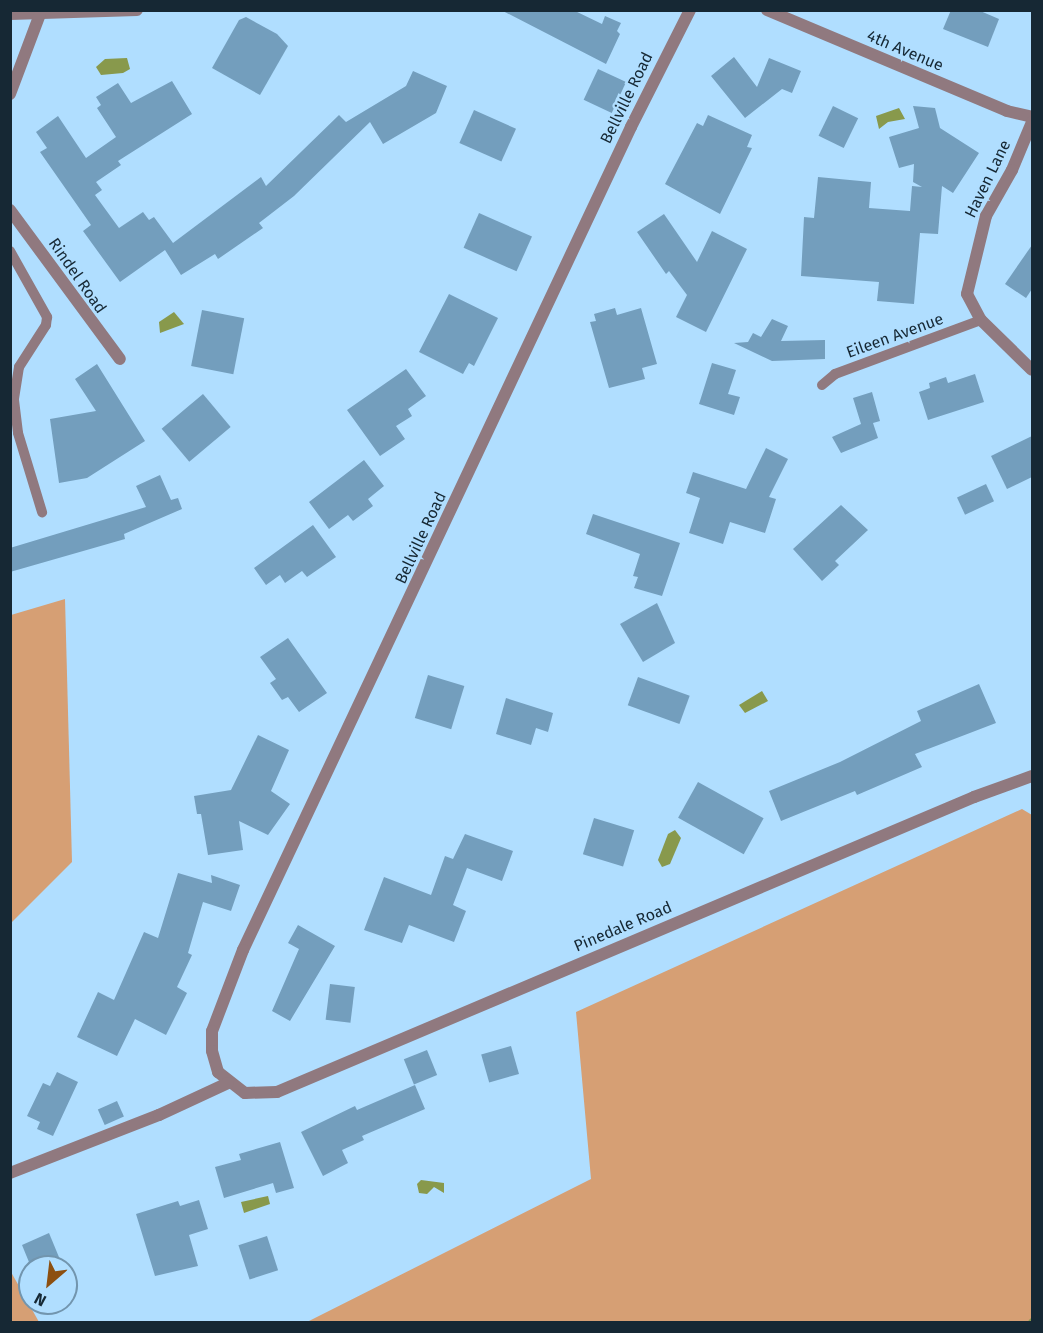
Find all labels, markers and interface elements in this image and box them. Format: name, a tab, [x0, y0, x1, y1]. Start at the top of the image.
street label: 4th Avenue	[864, 26, 946, 76]
street label: Bellville Road	[597, 49, 657, 147]
street label: Haven Lane	[961, 137, 1015, 221]
street label: Rindel Road	[44, 235, 110, 317]
street label: Eileen Avenue	[844, 310, 946, 362]
street label: Bellville Road	[391, 489, 451, 587]
street label: Pinedale Road	[571, 898, 675, 956]
north arrow	[18, 1255, 78, 1315]
text: N	[31, 1289, 49, 1310]

